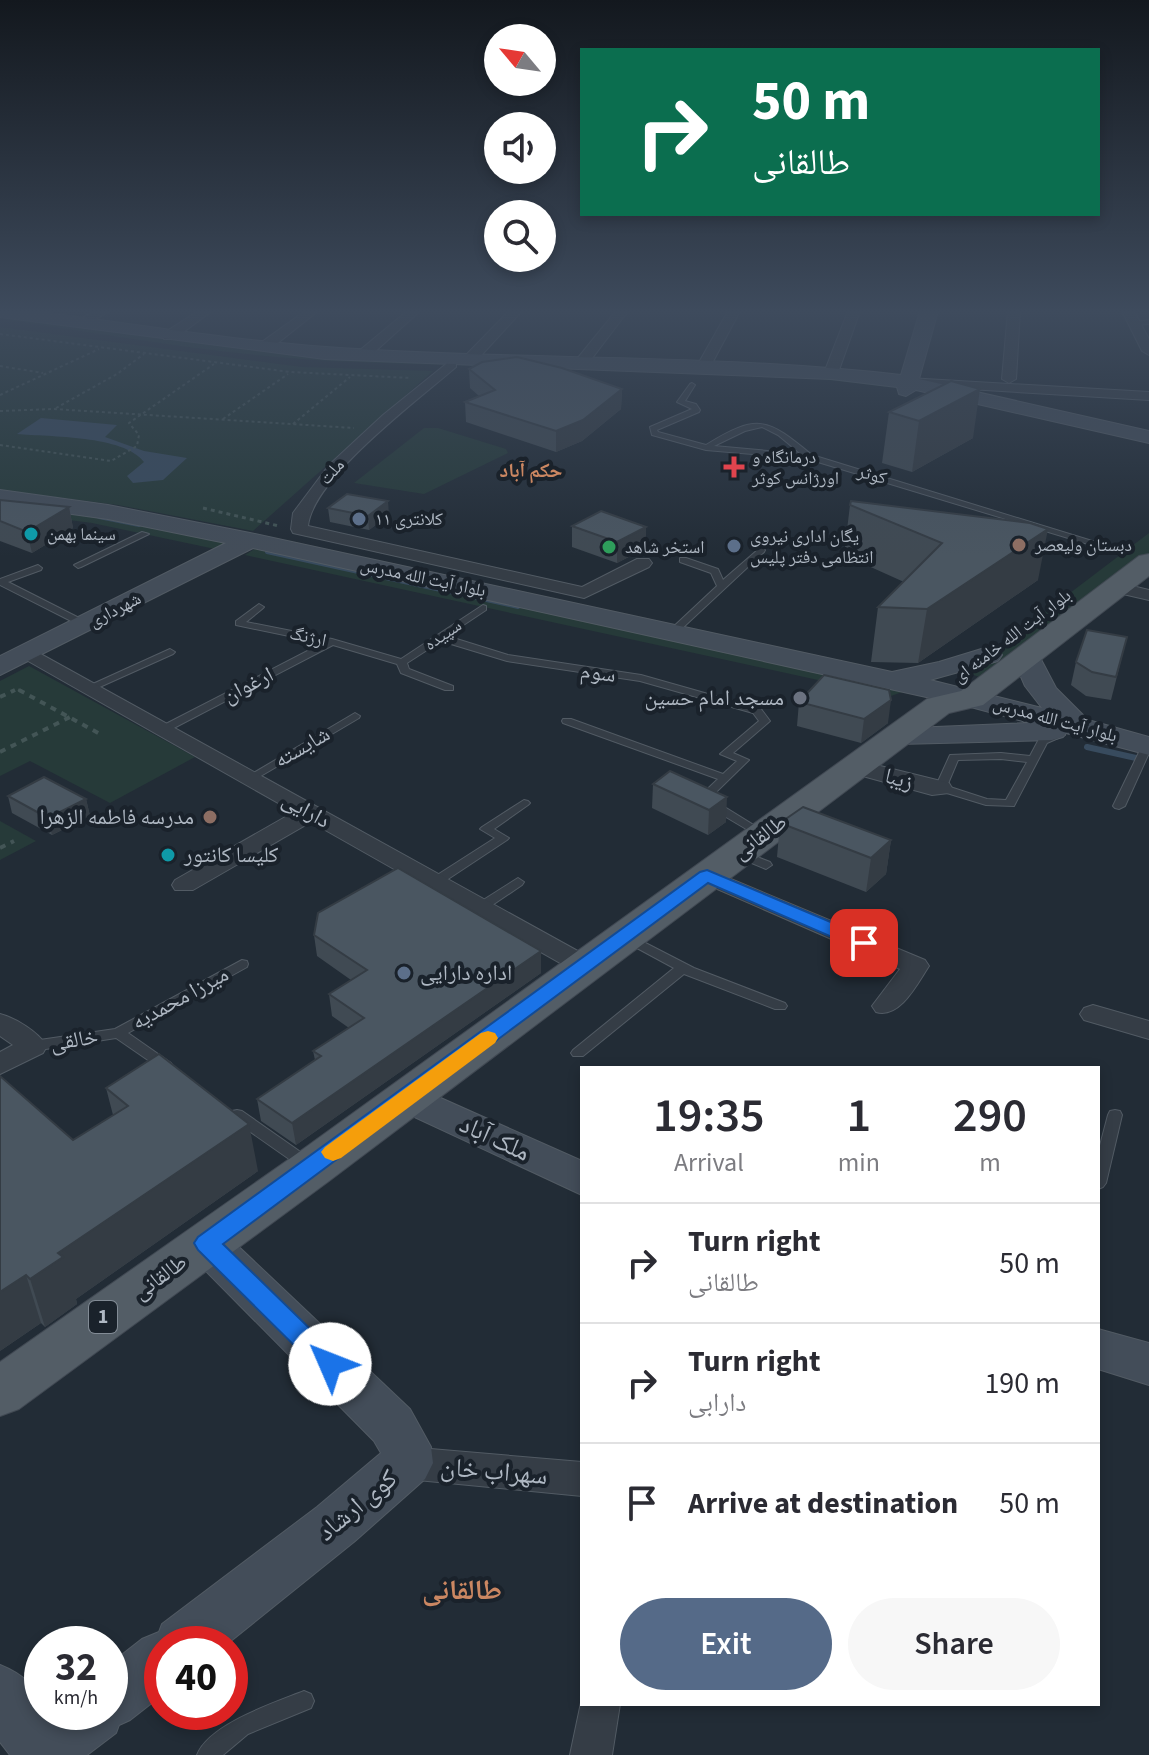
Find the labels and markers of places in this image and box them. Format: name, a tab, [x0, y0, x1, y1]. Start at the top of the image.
place label: درمانگاه و اورژانس کوثر	[751, 445, 839, 491]
marker: درمانگاه و اورژانس کوثر	[723, 456, 745, 478]
place label: کلانتری ۱۱	[375, 507, 444, 532]
marker: کلانتری ۱۱	[350, 510, 368, 528]
place label: سینما بهمن	[47, 522, 116, 547]
place label: یگان اداری نیروی انتظامی دفتر پلیس	[750, 524, 874, 570]
marker: سینما بهمن	[22, 525, 40, 543]
place label: دبستان ولیعصر	[1034, 533, 1132, 558]
place label: استخر شاهد	[625, 535, 705, 560]
marker: دبستان ولیعصر	[1010, 536, 1028, 554]
marker: یگان اداری نیروی انتظامی دفتر پلیس	[725, 537, 743, 555]
marker: استخر شاهد	[600, 538, 618, 556]
place label: مسجد امام حسین	[645, 682, 784, 714]
marker: مسجد امام حسین	[791, 689, 809, 707]
place label: مدرسه فاطمه الزهرا	[39, 801, 194, 833]
marker: مدرسه فاطمه الزهرا	[201, 808, 219, 826]
place label: کلیسا کانتور	[183, 839, 278, 871]
marker: کلیسا کانتور	[159, 846, 177, 864]
pin	[830, 909, 898, 977]
place label: اداره دارایی	[420, 957, 512, 989]
marker: اداره دارایی	[395, 964, 413, 982]

